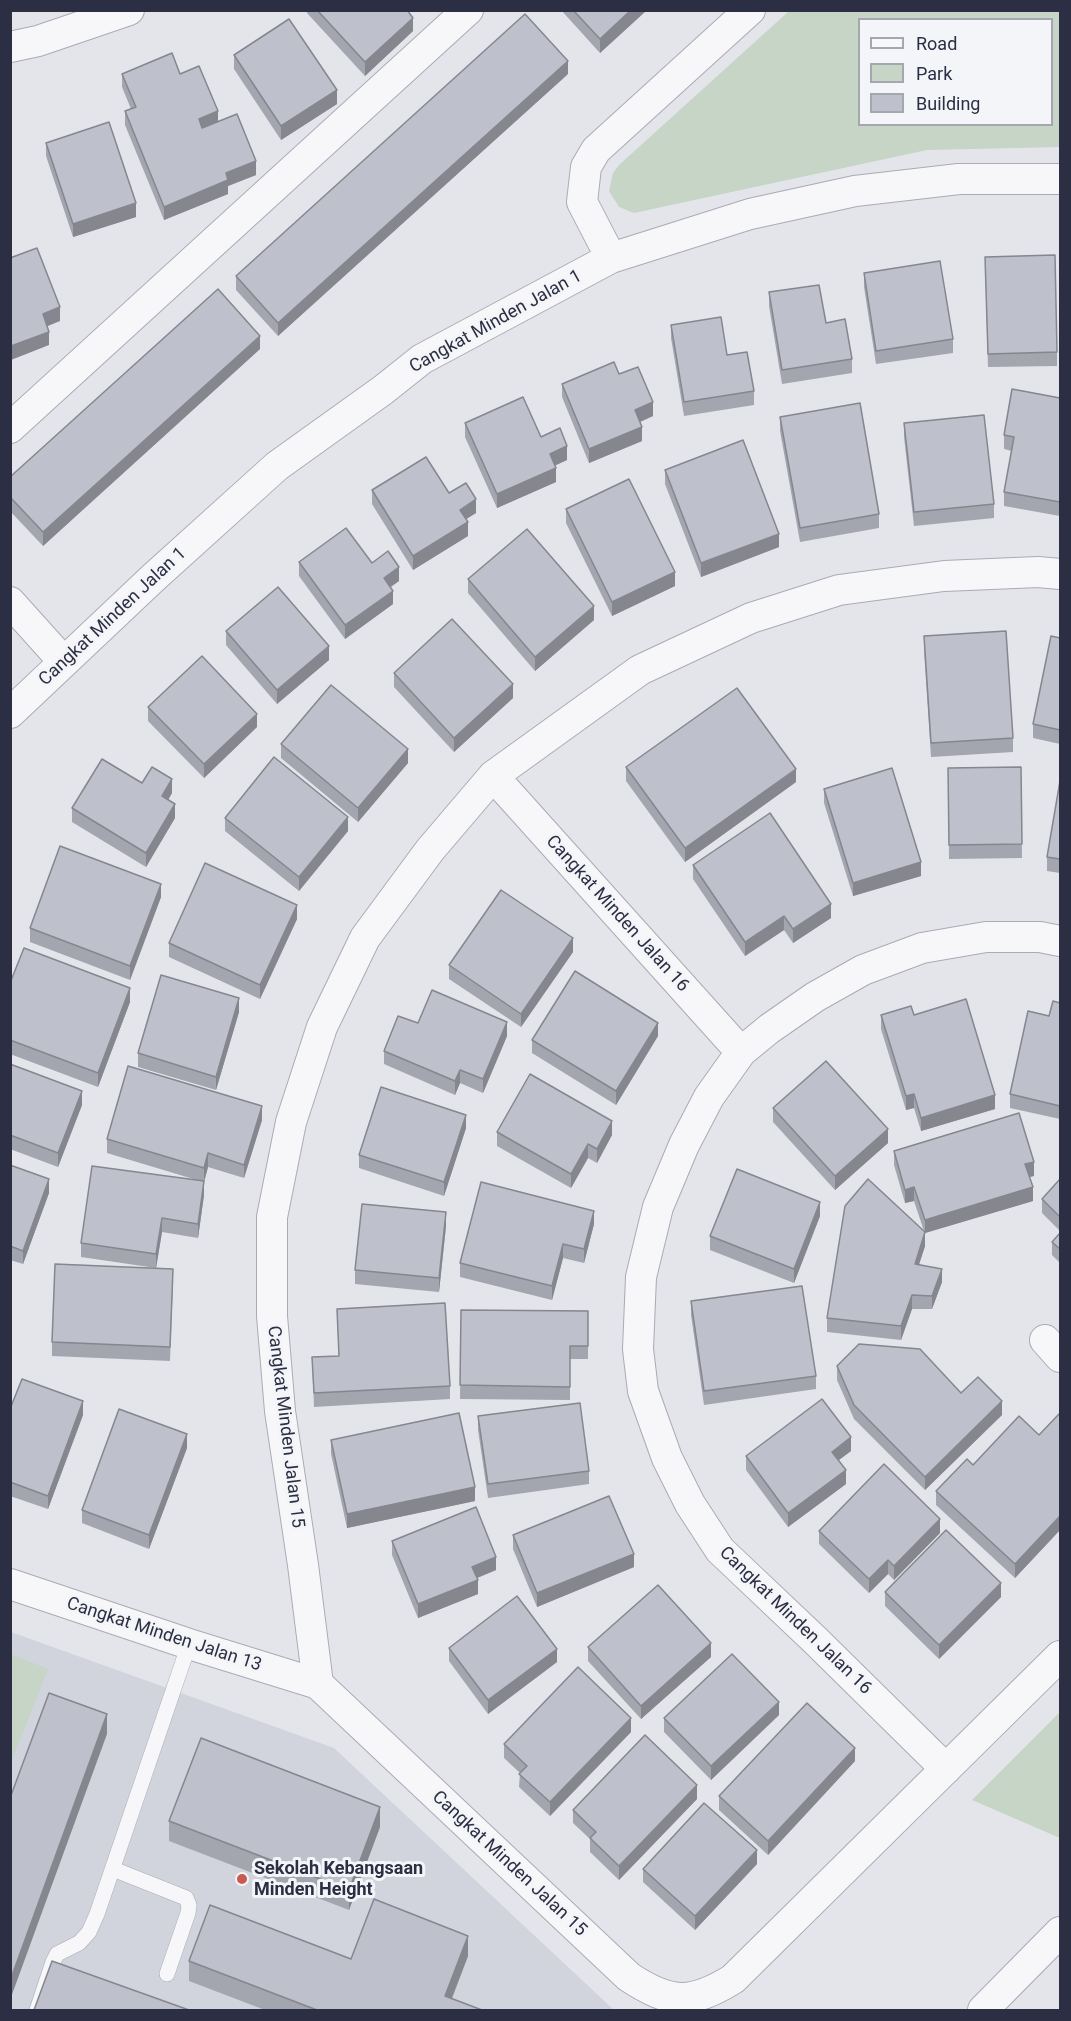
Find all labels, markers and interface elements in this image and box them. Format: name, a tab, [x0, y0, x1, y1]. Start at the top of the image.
legend	[858, 18, 1053, 126]
text: Road	[916, 33, 957, 54]
text: Park	[916, 63, 952, 84]
text: Building	[916, 93, 980, 114]
street label: Cangkat Minden Jalan 1	[406, 266, 586, 378]
street label: Cangkat Minden Jalan 1	[35, 543, 191, 691]
street label: Cangkat Minden Jalan 16	[541, 831, 693, 997]
street label: Cangkat Minden Jalan 15	[262, 1325, 308, 1529]
street label: Cangkat Minden Jalan 16	[714, 1543, 876, 1699]
street label: Cangkat Minden Jalan 13	[64, 1593, 264, 1677]
street label: Cangkat Minden Jalan 15	[427, 1787, 591, 1941]
place label: Sekolah Kebangsaan Minden Height	[254, 1858, 423, 1900]
marker: Sekolah Kebangsaan Minden Height	[235, 1872, 249, 1886]

